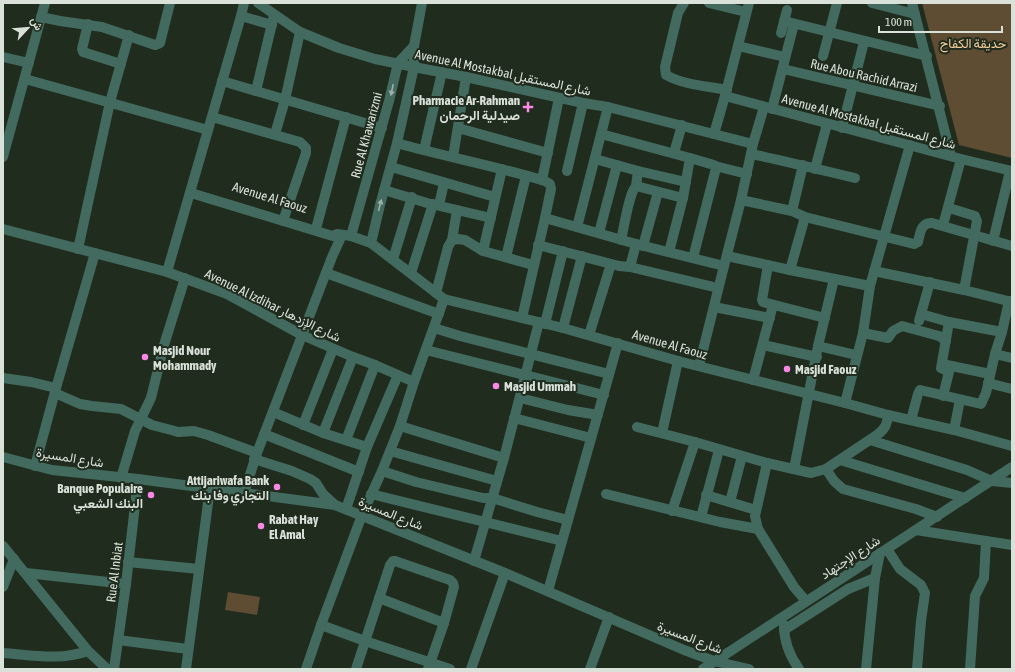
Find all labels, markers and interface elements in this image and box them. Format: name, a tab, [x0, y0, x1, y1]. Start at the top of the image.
north arrow	[8, 8, 48, 48]
scale bar	[879, 8, 1002, 34]
text: ش	[28, 15, 45, 33]
text: 100 m	[885, 15, 912, 29]
park label: حديقة الكفاح	[940, 36, 1007, 53]
street label: Avenue Al Mostakbal شارع المستقبل	[413, 46, 592, 100]
street label: Rue Abou Rachid Arrazi	[809, 56, 919, 95]
one-way arrow	[388, 83, 394, 96]
street label: Rue Al Khawarizmi	[348, 91, 385, 180]
street label: Avenue Al Mostakbal شارع المستقبل	[780, 91, 958, 154]
place label: Pharmacie Ar-Rahman صيدلية الرحمان	[413, 93, 520, 124]
marker: Pharmacie Ar-Rahman صيدلية الرحمان	[523, 102, 533, 112]
street label: Avenue Al Faouz	[231, 179, 309, 216]
one-way arrow	[378, 199, 384, 211]
street label: Avenue Al Izdihar شارع الإزدهار	[202, 266, 343, 347]
street label: Avenue Al Faouz	[631, 327, 709, 362]
place label: Masjid Nour Mohammady	[153, 343, 217, 373]
marker: Masjid Nour Mohammady	[140, 352, 150, 362]
place label: Masjid Faouz	[795, 362, 857, 377]
marker: Masjid Faouz	[782, 364, 792, 374]
place label: Masjid Ummah	[504, 379, 576, 394]
marker: Masjid Ummah	[491, 381, 501, 391]
street label: شارع المسيرة	[35, 445, 105, 472]
place label: Attijariwafa Bank التجاري وفا بنك	[186, 473, 269, 506]
place label: Banque Populaire البنك الشعبي	[57, 481, 143, 514]
marker: Attijariwafa Bank التجاري وفا بنك	[272, 482, 282, 492]
marker: Banque Populaire البنك الشعبي	[146, 490, 156, 500]
street label: شارع المسيرة	[356, 494, 425, 535]
place label: Rabat Hay El Amal	[269, 512, 319, 542]
marker: Rabat Hay El Amal	[256, 521, 266, 531]
street label: شارع الإجتهاد	[818, 533, 884, 584]
street label: Rue Al Inbiat	[103, 541, 126, 603]
street label: شارع المسيرة	[655, 618, 724, 659]

